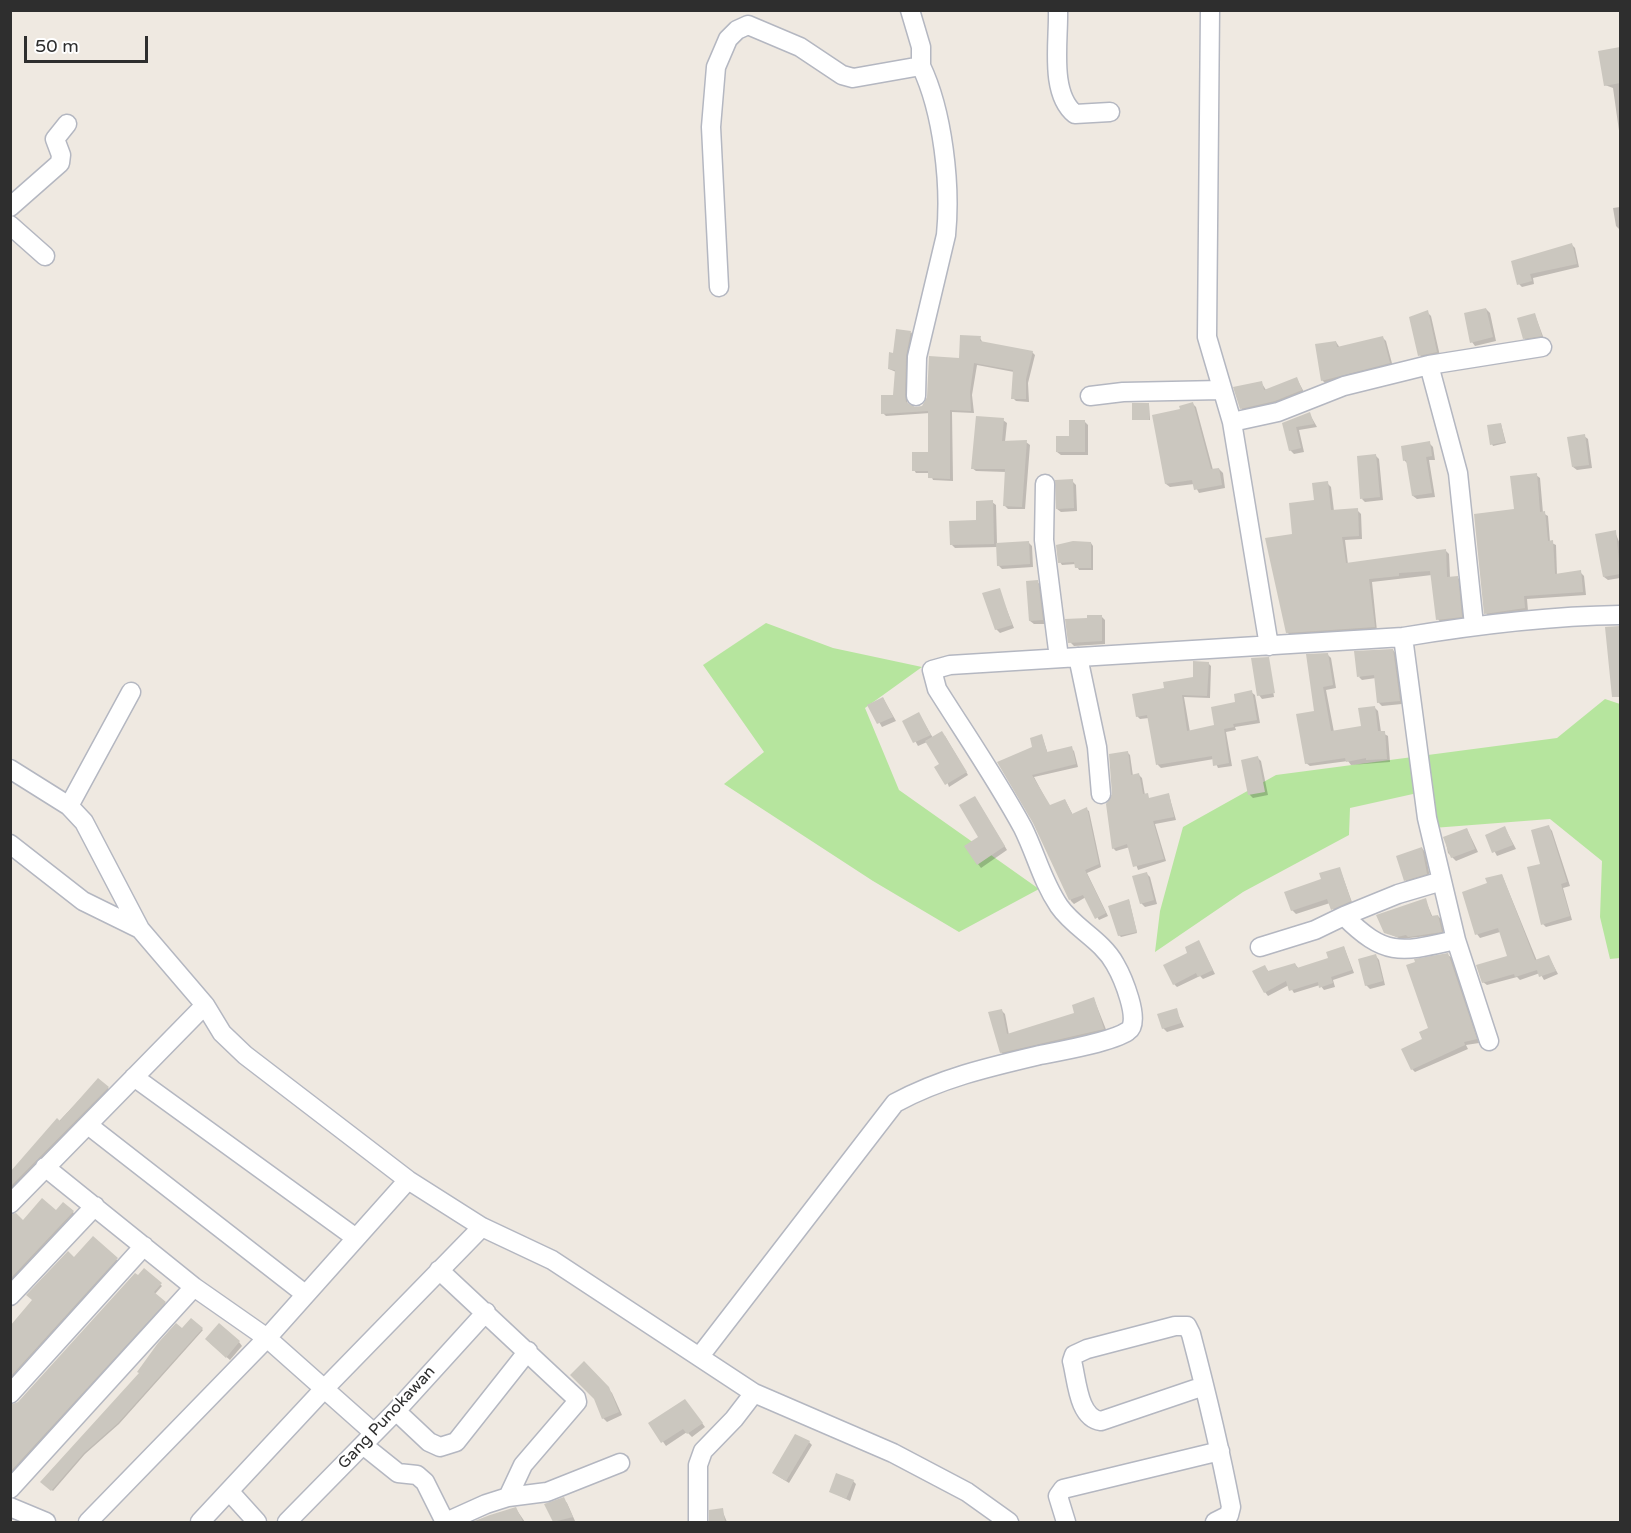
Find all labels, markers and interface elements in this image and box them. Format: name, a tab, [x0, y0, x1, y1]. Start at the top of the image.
scale bar	[27, 24, 152, 62]
text: 50 m	[35, 35, 79, 57]
street label: Gang Punokawan	[334, 1363, 440, 1473]

